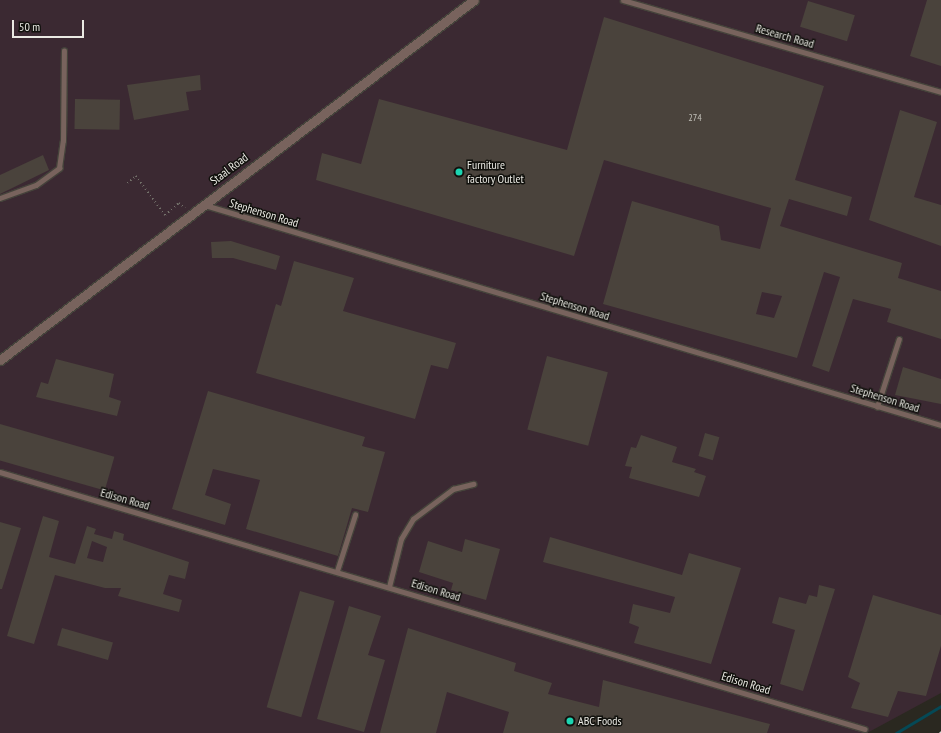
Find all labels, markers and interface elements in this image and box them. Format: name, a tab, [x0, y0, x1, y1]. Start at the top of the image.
scale bar	[14, 12, 86, 38]
text: 50 m	[19, 19, 40, 34]
street label: Research Road	[754, 21, 816, 51]
house number: 274	[688, 112, 702, 124]
street label: Staal Road	[207, 150, 251, 188]
place label: Furniture factory Outlet	[467, 158, 524, 186]
marker: Furniture factory Outlet	[454, 167, 464, 177]
street label: Stephenson Road	[228, 196, 300, 230]
street label: Stephenson Road	[539, 289, 611, 323]
street label: Stephenson Road	[849, 381, 921, 415]
street label: Edison Road	[99, 485, 151, 513]
street label: Edison Road	[410, 576, 462, 604]
street label: Edison Road	[720, 669, 772, 697]
place label: ABC Foods	[578, 714, 622, 728]
marker: ABC Foods	[565, 716, 575, 726]

